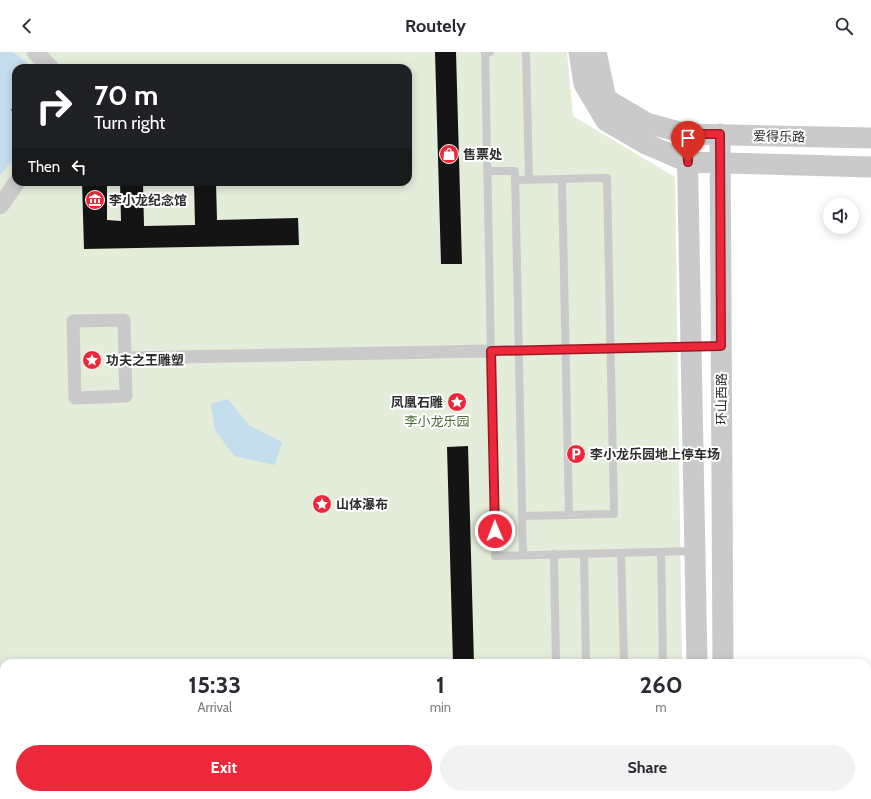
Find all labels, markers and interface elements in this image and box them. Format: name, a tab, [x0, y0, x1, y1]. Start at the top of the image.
icon: back	[16, 15, 38, 37]
text: Routely	[405, 15, 466, 37]
icon: search	[833, 15, 855, 37]
text: 70 m	[94, 78, 158, 112]
icon: right	[28, 80, 80, 132]
text: Turn right	[94, 112, 165, 134]
pin	[671, 121, 705, 162]
icon: arrive	[677, 127, 699, 149]
street label: 爱得乐路	[753, 128, 805, 144]
shop icon: 售票处	[438, 143, 460, 165]
place label: 售票处	[463, 146, 502, 162]
icon: left	[68, 156, 90, 178]
text: Then	[28, 158, 60, 176]
museum icon: 李小龙纪念馆	[84, 189, 106, 211]
place label: 李小龙纪念馆	[109, 192, 187, 208]
map controls	[823, 198, 859, 234]
button: sound	[823, 198, 859, 234]
place icon: 功夫之王雕塑	[81, 349, 103, 371]
place label: 功夫之王雕塑	[106, 352, 184, 368]
street label: 环山西路	[713, 373, 729, 425]
place icon: 凤凰石雕	[446, 391, 468, 413]
place label: 凤凰石雕	[391, 394, 443, 410]
park label: 李小龙乐园	[404, 413, 470, 429]
parking icon: 李小龙乐园地上停车场	[565, 443, 587, 465]
place label: 李小龙乐园地上停车场	[590, 446, 720, 462]
place icon: 山体瀑布	[311, 493, 333, 515]
place label: 山体瀑布	[336, 496, 388, 512]
position arrow	[474, 510, 516, 552]
text: 15:33	[188, 670, 241, 699]
text: 1	[436, 670, 445, 699]
text: 260	[639, 670, 683, 699]
text: Arrival	[198, 699, 232, 715]
text: min	[430, 699, 451, 715]
text: m	[655, 699, 667, 715]
button: Exit	[16, 745, 432, 791]
button: Share	[440, 745, 855, 791]

